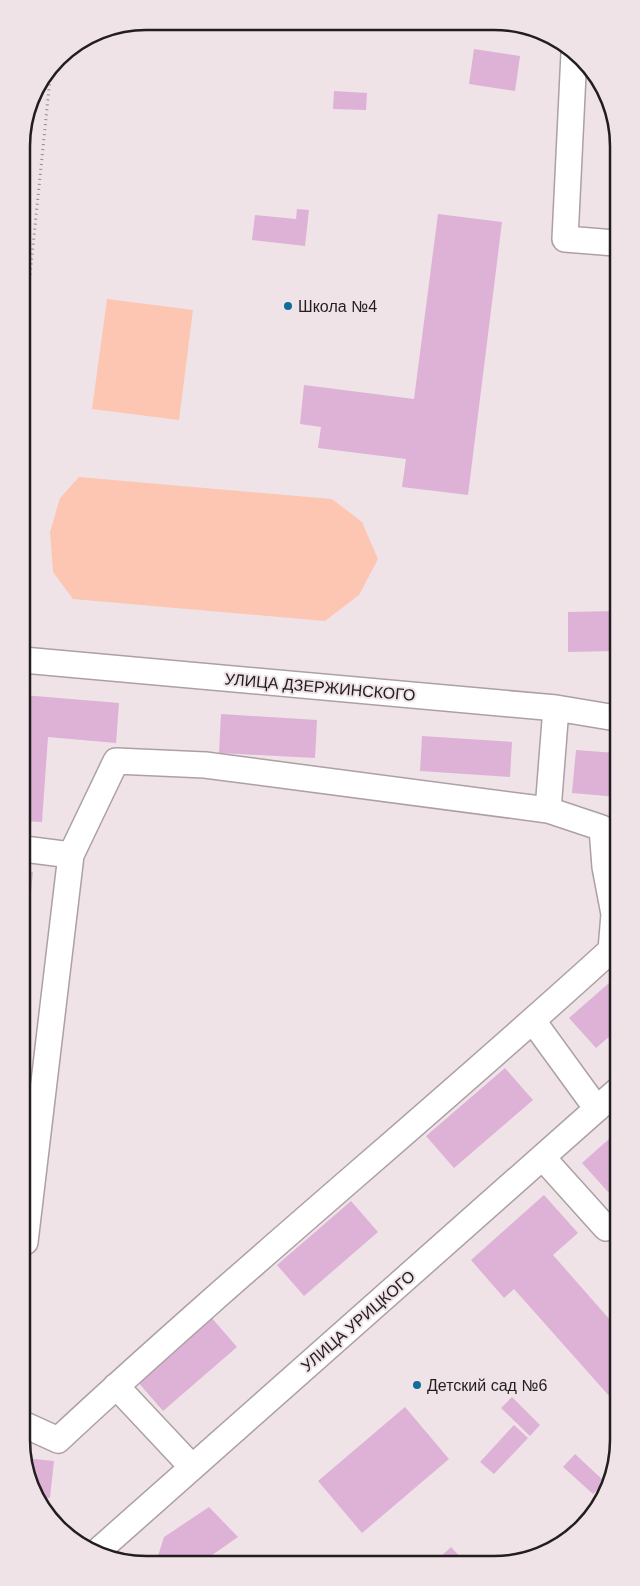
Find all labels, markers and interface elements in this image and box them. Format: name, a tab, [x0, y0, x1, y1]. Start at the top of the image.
place label: Школа №4	[298, 298, 377, 315]
marker: Школа №4	[282, 300, 294, 312]
street label: УЛИЦА ДЗЕРЖИНСКОГО	[224, 670, 416, 704]
street label: УЛИЦА УРИЦКОГО	[298, 1267, 418, 1375]
place label: Детский сад №6	[427, 1377, 548, 1394]
marker: Детский сад №6	[411, 1379, 423, 1391]

